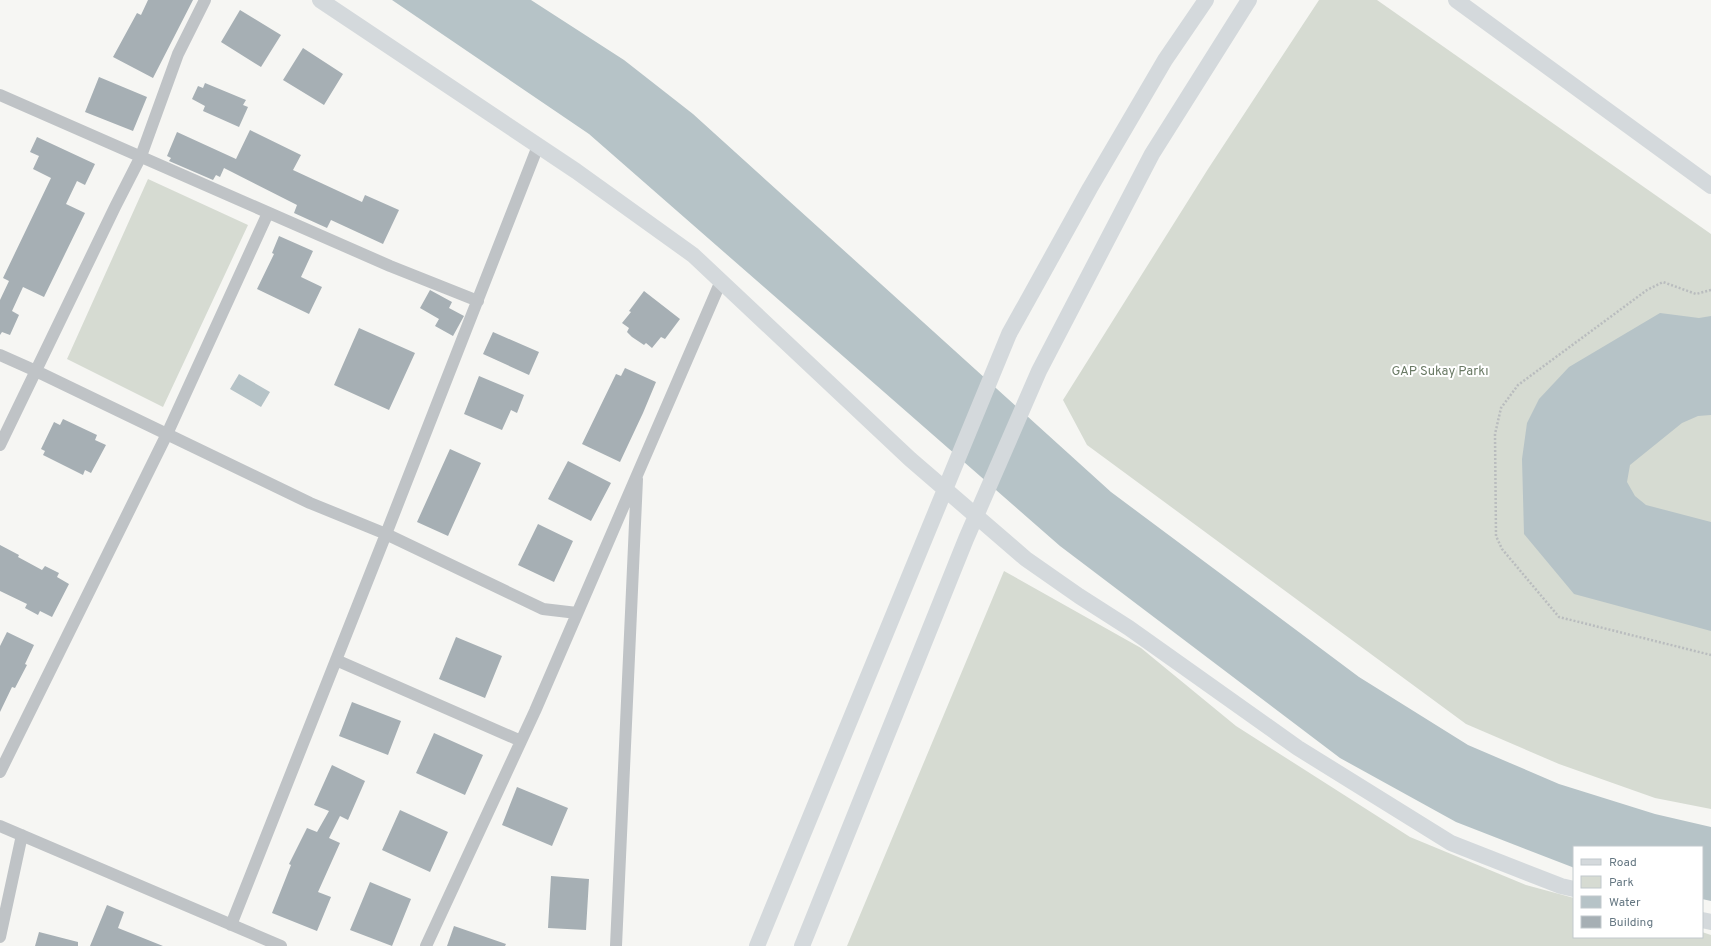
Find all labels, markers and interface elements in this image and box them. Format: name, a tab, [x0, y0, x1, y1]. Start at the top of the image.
park label: GAP Sukay Parkı	[1391, 364, 1489, 380]
legend	[1573, 846, 1703, 938]
text: Road	[1609, 855, 1637, 871]
text: Park	[1609, 875, 1634, 891]
text: Water	[1609, 895, 1641, 911]
text: Building	[1609, 915, 1653, 931]

